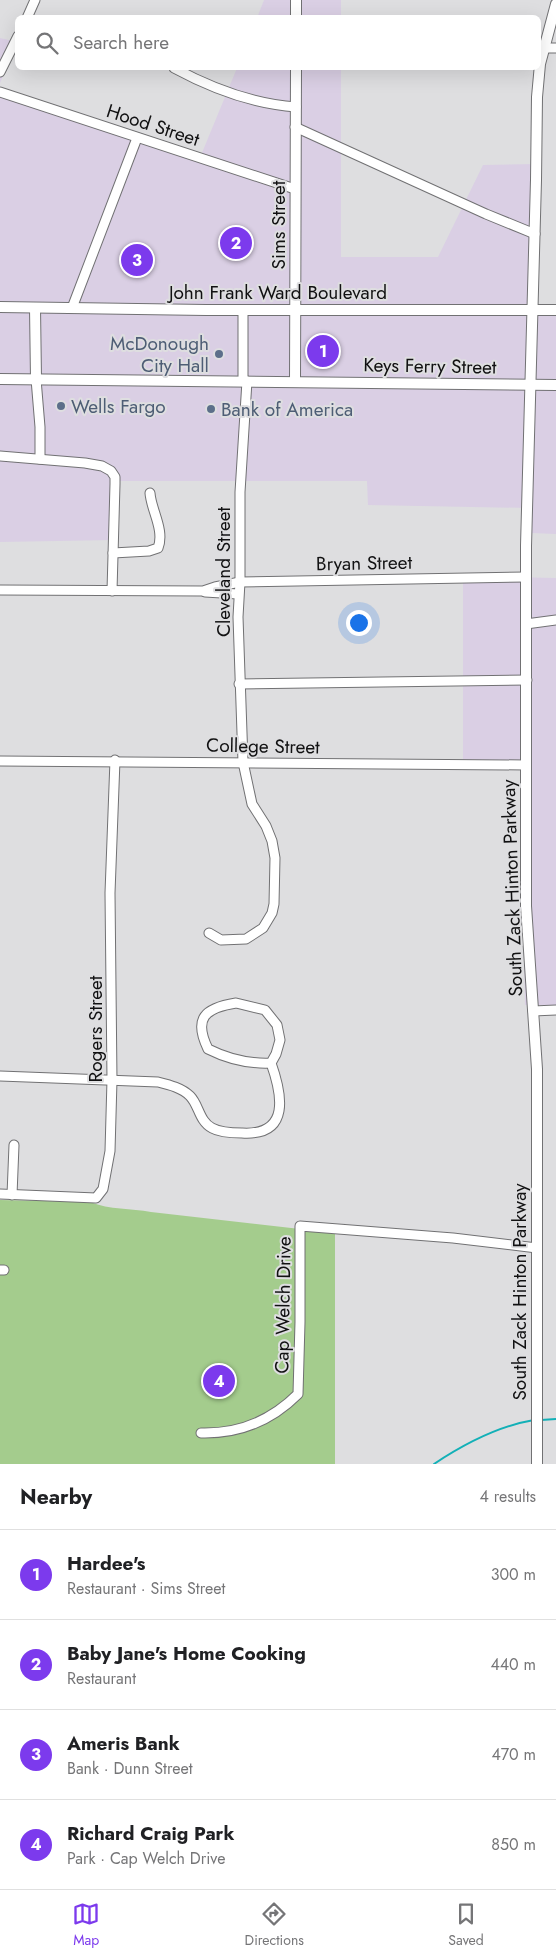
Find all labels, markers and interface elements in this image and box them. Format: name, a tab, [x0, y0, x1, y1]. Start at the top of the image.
search box	[15, 15, 541, 70]
icon: search	[33, 29, 61, 57]
text: Search here	[73, 29, 169, 56]
street label: Hood Street	[103, 97, 203, 153]
street label: Sims Street	[265, 180, 292, 269]
pin: 2	[220, 224, 252, 262]
pin: 3	[121, 241, 153, 279]
street label: John Frank Ward Boulevard	[166, 279, 387, 306]
place label: McDonough City Hall	[110, 330, 209, 379]
pin: 1	[307, 332, 339, 370]
marker: McDonough City Hall	[213, 348, 225, 360]
street label: Keys Ferry Street	[363, 351, 497, 381]
place label: Wells Fargo	[71, 393, 166, 420]
place label: Bank of America	[221, 396, 353, 423]
marker: Wells Fargo	[55, 400, 67, 412]
marker: Bank of America	[205, 403, 217, 415]
street label: Cleveland Street	[210, 507, 237, 637]
street label: Bryan Street	[316, 549, 413, 577]
your location	[346, 610, 372, 636]
street label: College Street	[206, 732, 320, 760]
street label: South Zack Hinton Parkway	[495, 778, 529, 997]
street label: Rogers Street	[82, 975, 109, 1082]
street label: South Zack Hinton Parkway	[506, 1183, 533, 1401]
street label: Cap Welch Drive	[268, 1236, 298, 1374]
pin: 4	[203, 1362, 235, 1400]
text: Nearby	[20, 1482, 92, 1512]
text: 4 results	[480, 1485, 536, 1508]
text: Hardee's	[67, 1550, 146, 1577]
text: 1	[32, 1563, 40, 1586]
text: 300 m	[491, 1563, 536, 1586]
text: Restaurant · Sims Street	[67, 1577, 225, 1600]
text: Baby Jane's Home Cooking	[67, 1640, 306, 1667]
text: 2	[31, 1653, 41, 1676]
text: 440 m	[490, 1653, 536, 1676]
text: Restaurant	[67, 1667, 136, 1690]
text: Ameris Bank	[67, 1730, 180, 1757]
text: 3	[31, 1743, 41, 1766]
text: 470 m	[491, 1743, 536, 1766]
text: Bank · Dunn Street	[67, 1757, 193, 1780]
text: Richard Craig Park	[67, 1820, 234, 1847]
text: 4	[30, 1833, 42, 1856]
text: 850 m	[491, 1833, 536, 1856]
text: Park · Cap Welch Drive	[67, 1847, 225, 1870]
tab: Map	[72, 1900, 100, 1950]
tab: Directions	[245, 1900, 304, 1950]
tab: Saved	[448, 1900, 484, 1950]

